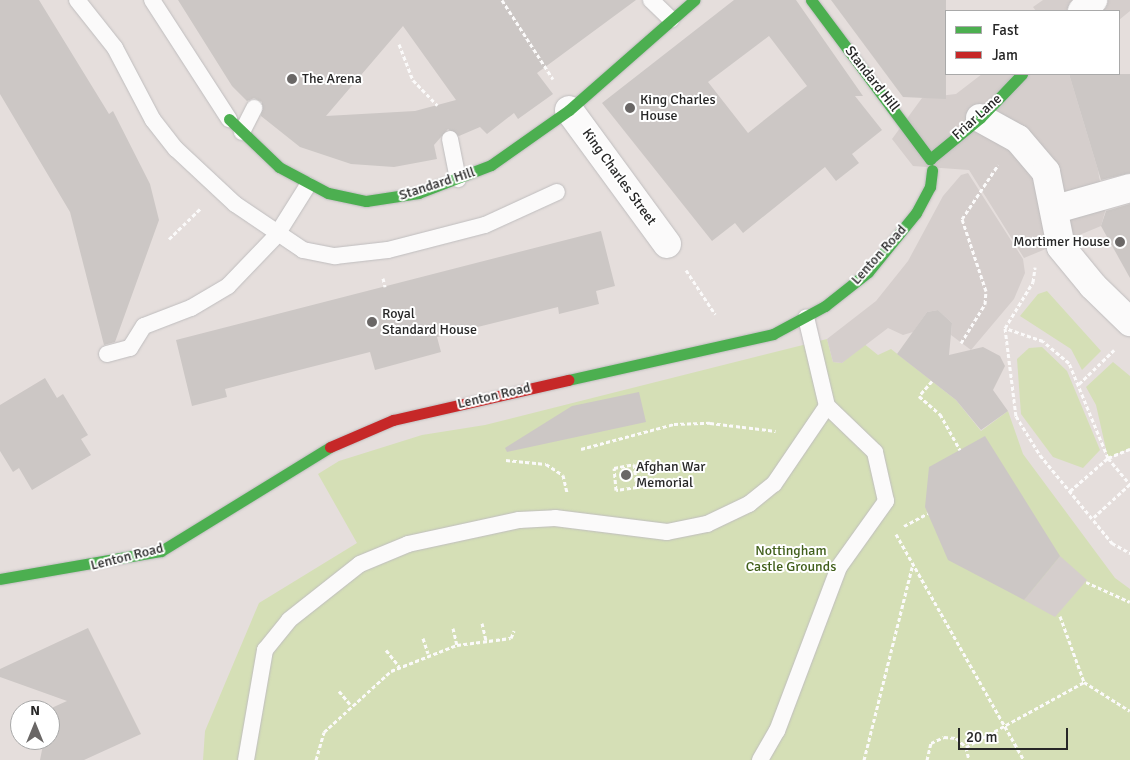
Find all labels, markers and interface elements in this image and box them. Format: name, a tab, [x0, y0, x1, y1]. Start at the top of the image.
legend	[945, 10, 1120, 75]
text: Fast	[992, 21, 1019, 39]
street label: Standard Hill	[841, 43, 903, 115]
text: Jam	[992, 46, 1018, 64]
place label: The Arena	[302, 71, 362, 87]
marker: The Arena	[286, 73, 298, 85]
street label: Friar Lane	[949, 91, 1005, 143]
place label: King Charles House	[640, 92, 716, 124]
marker: King Charles House	[624, 102, 636, 114]
street label: King Charles Street	[578, 125, 660, 229]
street label: Standard Hill	[397, 164, 477, 204]
street label: Lenton Road	[848, 222, 910, 288]
place label: Mortimer House	[1013, 234, 1110, 250]
marker: Mortimer House	[1114, 236, 1126, 248]
place label: Royal Standard House	[382, 306, 477, 338]
marker: Royal Standard House	[366, 316, 378, 328]
street label: Lenton Road	[456, 379, 532, 413]
place label: Afghan War Memorial	[636, 459, 705, 492]
marker: Afghan War Memorial	[620, 469, 632, 481]
street label: Lenton Road	[89, 540, 165, 574]
park label: Nottingham Castle Grounds	[746, 543, 836, 576]
north arrow	[10, 700, 60, 750]
text: N	[30, 702, 40, 719]
scale bar	[960, 718, 1070, 750]
text: 20 m	[966, 728, 997, 746]

